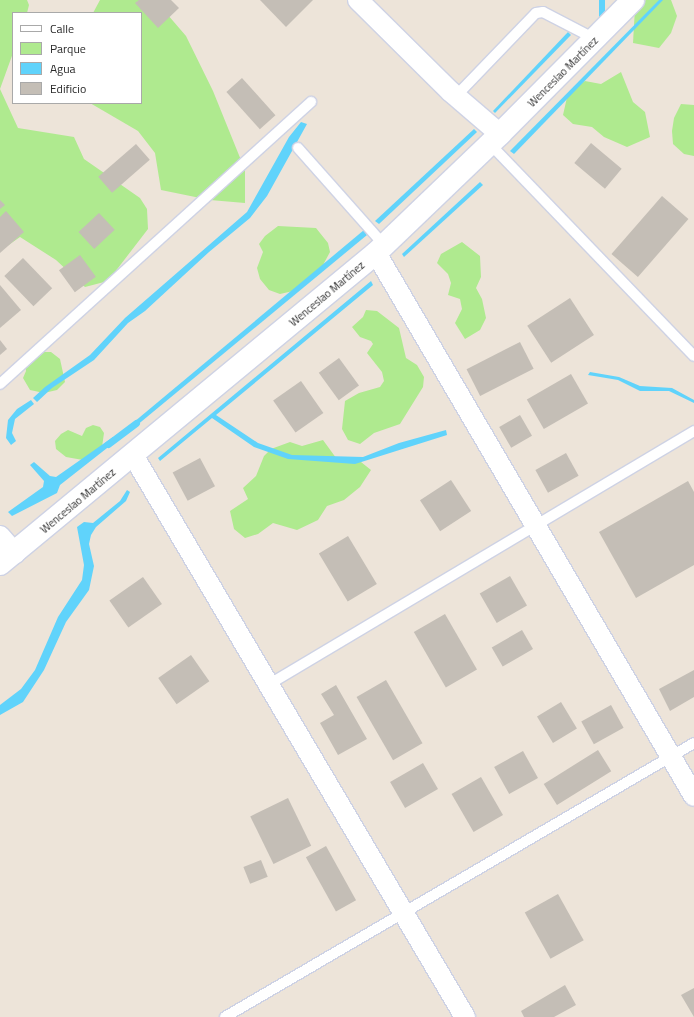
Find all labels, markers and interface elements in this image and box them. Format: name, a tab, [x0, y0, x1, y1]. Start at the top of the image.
legend	[12, 12, 142, 104]
text: Calle	[50, 19, 74, 38]
street label: Wenceslao Martínez	[525, 34, 601, 110]
text: Parque	[50, 39, 86, 58]
text: Agua	[50, 59, 76, 78]
text: Edificio	[50, 79, 86, 98]
street label: Wenceslao Martínez	[287, 259, 367, 329]
street label: Wenceslao Martínez	[38, 466, 118, 536]

